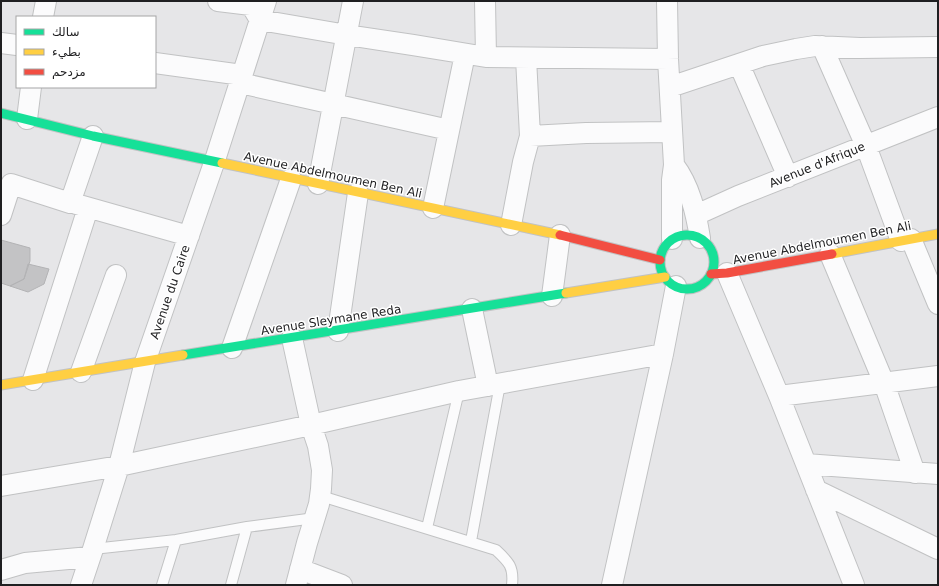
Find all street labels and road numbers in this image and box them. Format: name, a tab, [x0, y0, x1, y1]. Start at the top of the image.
street label: Avenue d'Afrique	[767, 139, 867, 191]
street label: Avenue Abdelmoumen Ben Ali	[243, 149, 423, 201]
street label: Avenue Abdelmoumen Ben Ali	[732, 219, 912, 267]
street label: Avenue du Caire	[147, 243, 193, 341]
street label: Avenue Sleymane Reda	[260, 302, 402, 338]

